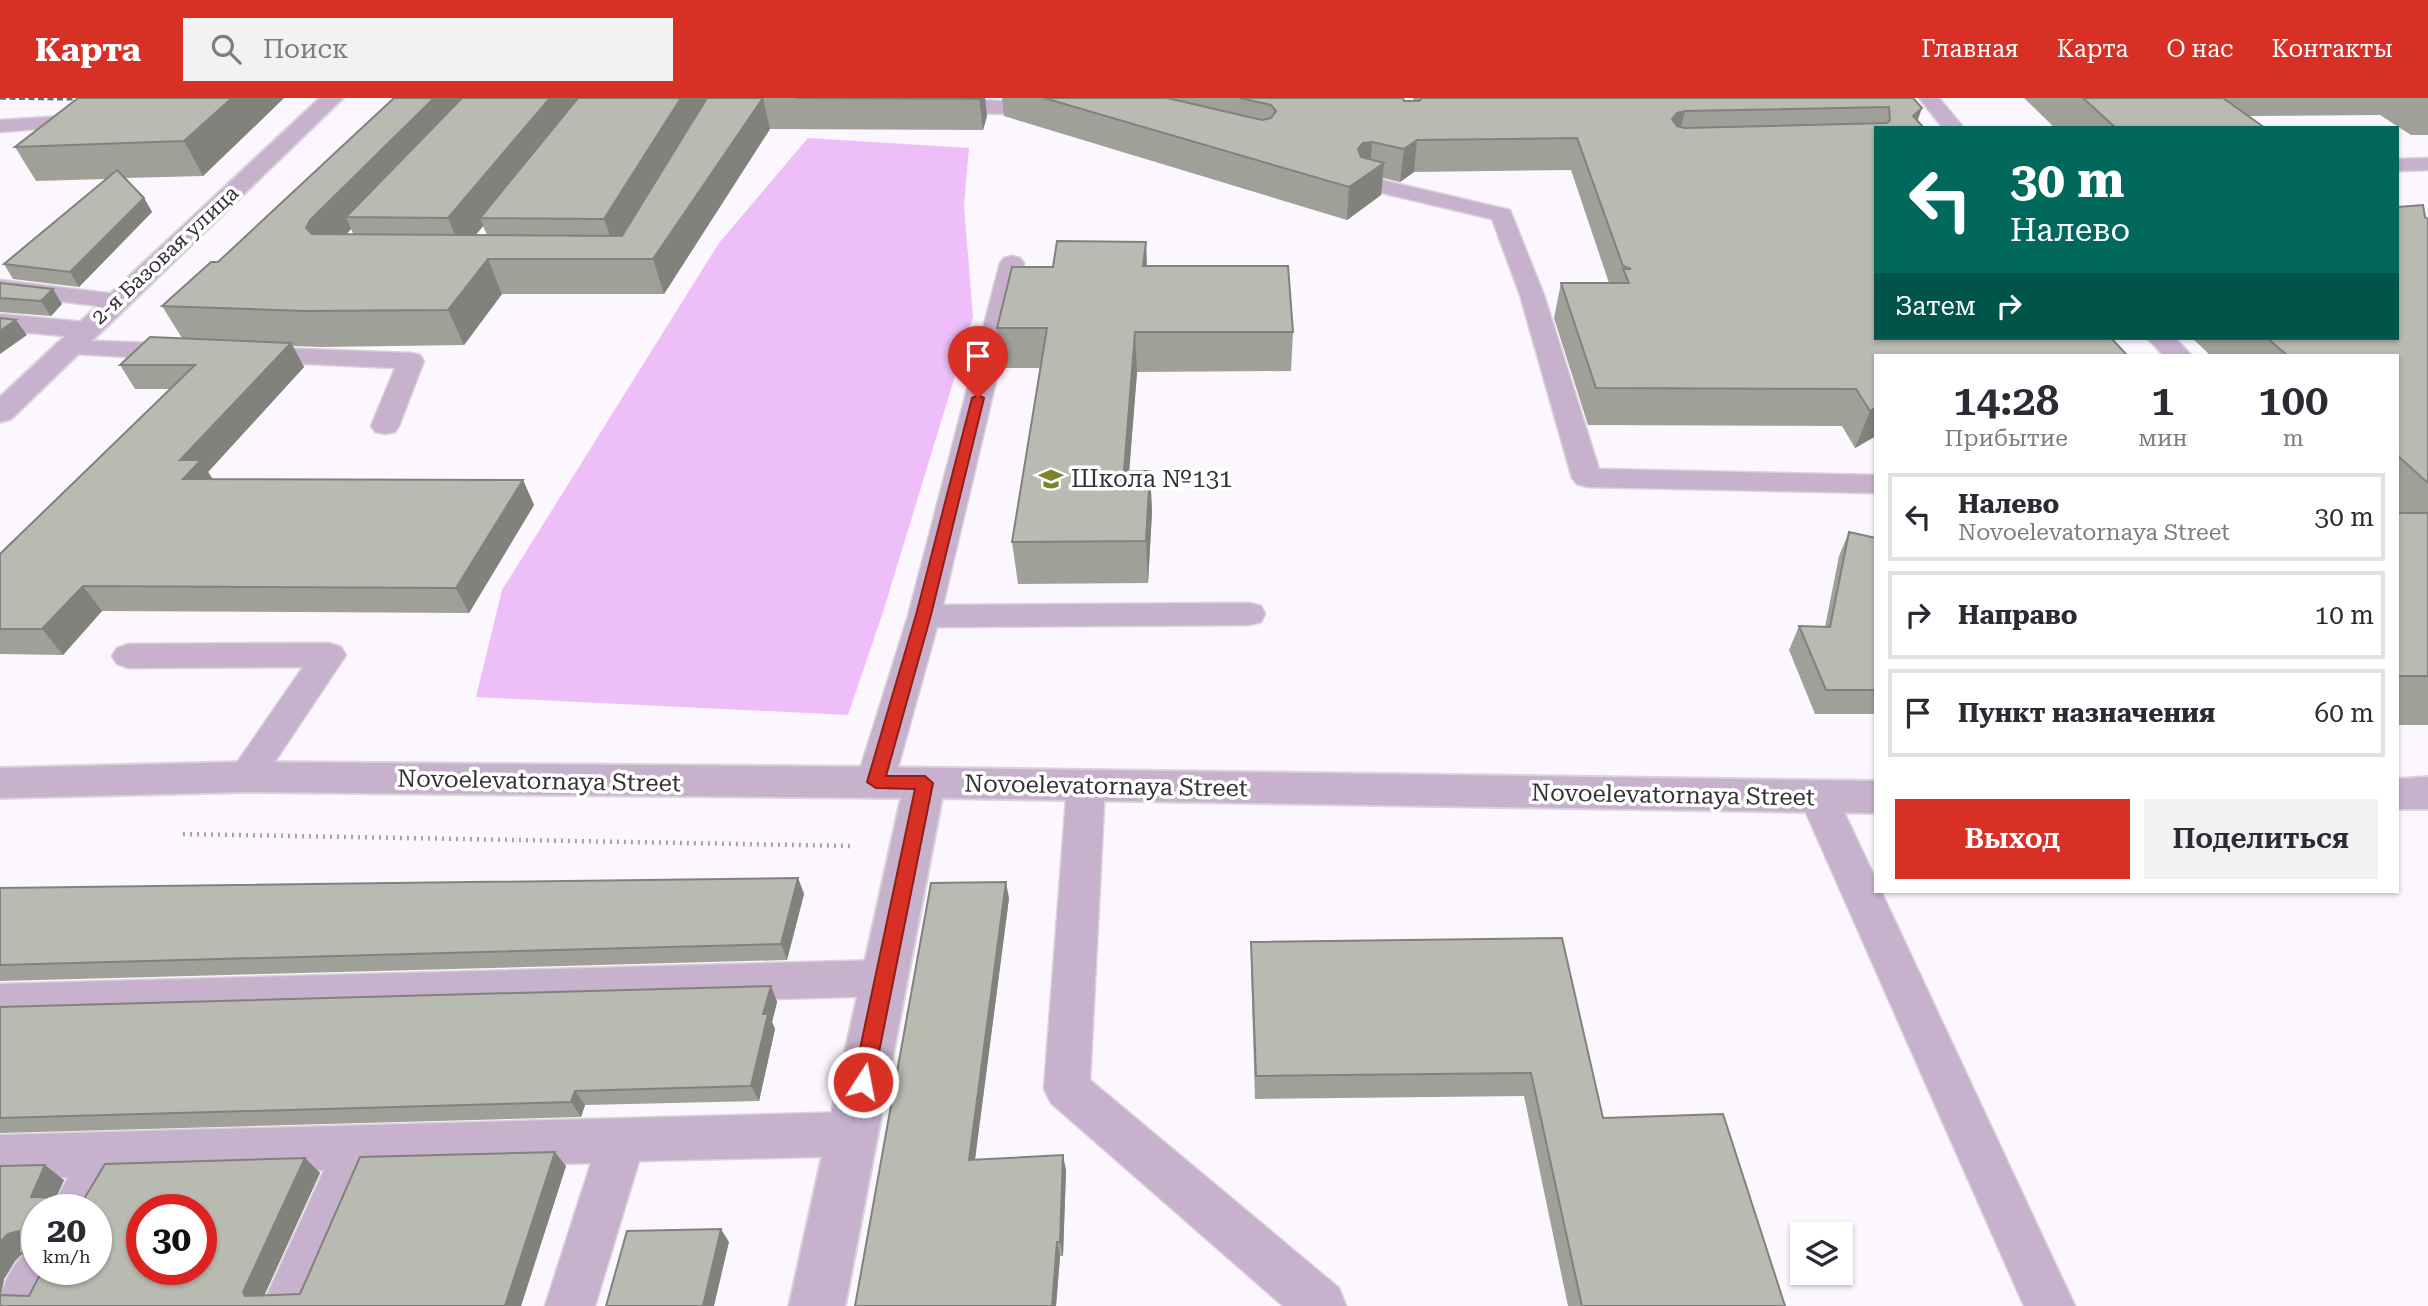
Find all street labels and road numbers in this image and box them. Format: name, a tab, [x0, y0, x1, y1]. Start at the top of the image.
street label: 2-я Базовая улица	[87, 180, 244, 329]
street label: Novoelevatornaya Street	[397, 765, 681, 797]
street label: Novoelevatornaya Street	[964, 770, 1248, 802]
street label: Novoelevatornaya Street	[1531, 779, 1815, 811]

